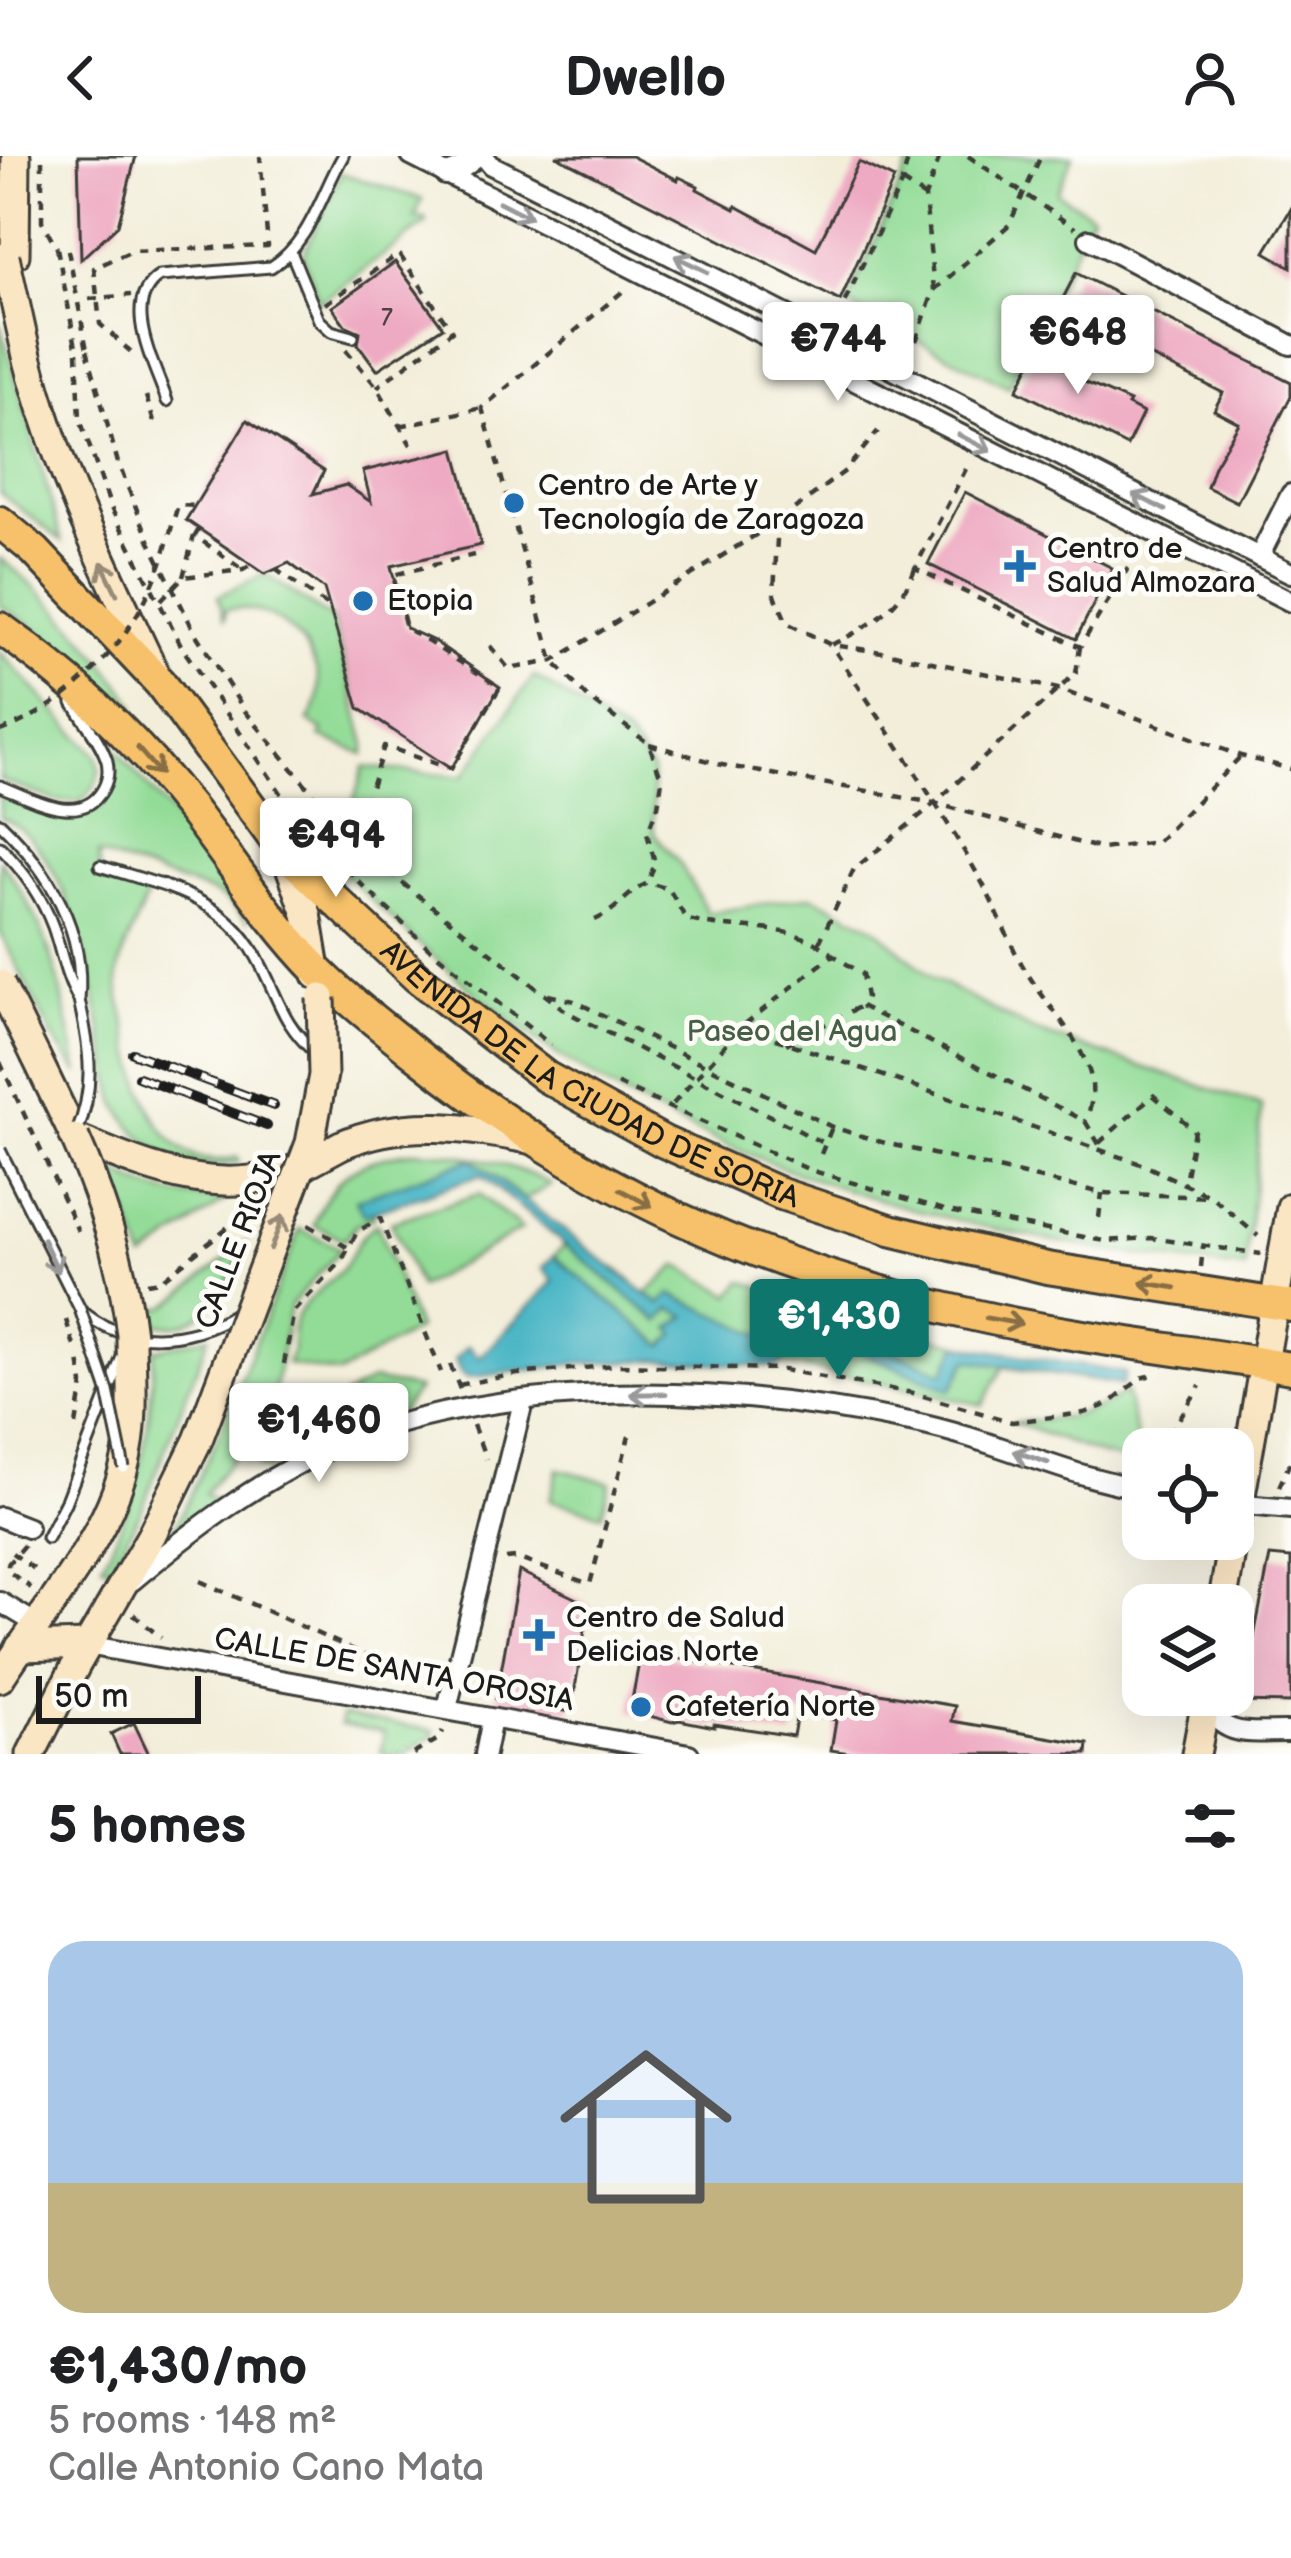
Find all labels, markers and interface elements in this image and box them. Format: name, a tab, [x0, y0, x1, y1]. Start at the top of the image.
icon: back	[48, 45, 114, 111]
icon: person	[1177, 45, 1243, 111]
text: Dwello	[565, 46, 726, 111]
one-way arrow	[496, 199, 532, 222]
one-way arrow	[674, 252, 710, 274]
pin: €648	[1007, 295, 1149, 397]
pin: €744	[767, 302, 909, 404]
house number: 7	[381, 303, 393, 332]
text: €648	[1028, 310, 1128, 357]
text: €744	[790, 317, 886, 364]
one-way arrow	[957, 432, 992, 455]
place label: Centro de Arte y Tecnología de Zaragoza	[538, 468, 864, 538]
one-way arrow	[1132, 489, 1167, 512]
marker: Centro de Arte y Tecnología de Zaragoza	[501, 490, 527, 516]
place label: Centro de Salud Almozara	[1047, 531, 1256, 601]
marker: Centro de Salud Almozara	[1004, 550, 1036, 582]
one-way arrow	[97, 561, 119, 597]
place label: Etopia	[387, 583, 474, 619]
marker: Etopia	[350, 588, 376, 614]
one-way arrow	[135, 745, 163, 776]
pin: €494	[265, 798, 407, 900]
text: €494	[287, 813, 385, 860]
street label: AVENIDA DE LA CIUDAD DE SORIA	[372, 933, 804, 1217]
park label: Paseo del Agua	[687, 1014, 897, 1050]
street label: CALLE RIOJA	[188, 1145, 290, 1334]
one-way arrow	[618, 1188, 653, 1211]
one-way arrow	[268, 1215, 289, 1252]
one-way arrow	[41, 1237, 63, 1273]
one-way arrow	[1139, 1273, 1178, 1296]
pin: €1,430	[741, 1279, 937, 1381]
text: €1,430	[777, 1294, 901, 1341]
one-way arrow	[984, 1311, 1023, 1334]
one-way arrow	[629, 1382, 668, 1405]
pin: €1,460	[221, 1383, 417, 1485]
text: €1,460	[256, 1398, 382, 1445]
map controls	[1122, 1428, 1254, 1716]
button: locate	[1122, 1428, 1254, 1560]
one-way arrow	[1013, 1445, 1050, 1466]
button: layers	[1122, 1584, 1254, 1716]
place label: Centro de Salud Delicias Norte	[566, 1600, 785, 1670]
marker: Centro de Salud Delicias Norte	[523, 1619, 555, 1651]
street label: CALLE DE SANTA OROSIA	[211, 1621, 577, 1719]
scale bar	[36, 1670, 201, 1723]
text: 50 m	[54, 1677, 129, 1717]
place label: Cafetería Norte	[665, 1689, 875, 1725]
marker: Cafetería Norte	[628, 1694, 654, 1720]
icon: filters	[1177, 1793, 1243, 1859]
text: 5 homes	[48, 1796, 246, 1857]
icon: home	[538, 2019, 754, 2235]
text: €1,430/mo	[48, 2337, 307, 2398]
text: 5 rooms · 148 m²	[48, 2398, 337, 2445]
text: Calle Antonio Cano Mata	[48, 2445, 484, 2492]

